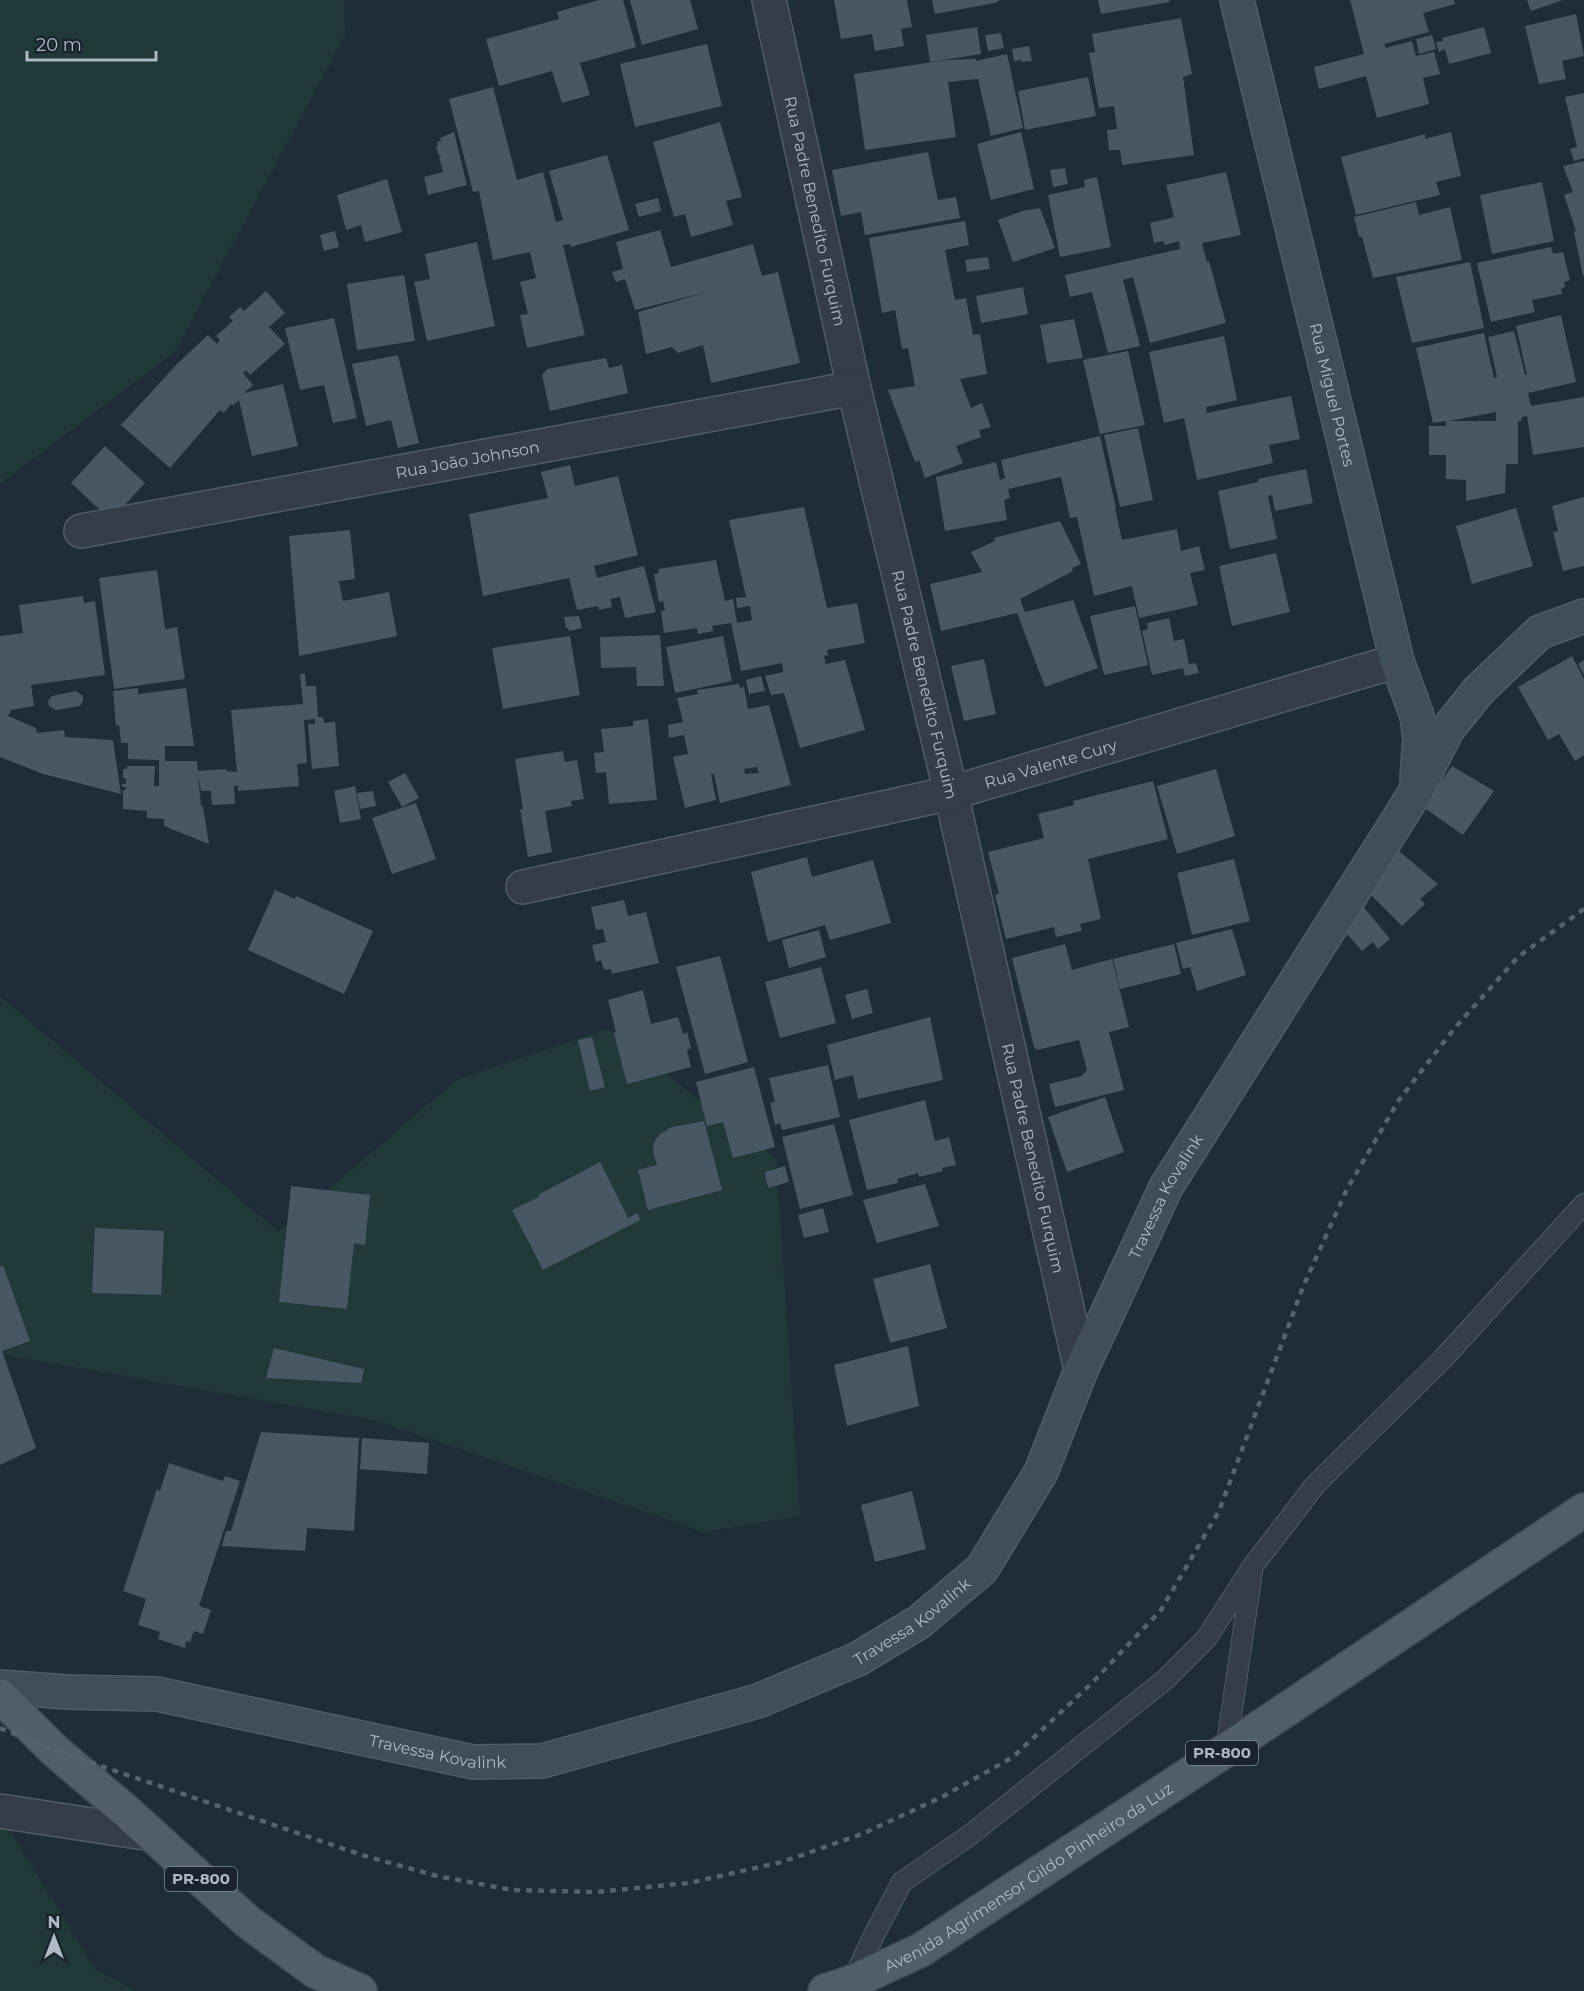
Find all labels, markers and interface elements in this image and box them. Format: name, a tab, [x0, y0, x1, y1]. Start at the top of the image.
scale bar	[27, 24, 156, 62]
text: 20 m	[36, 34, 82, 56]
street label: Rua Padre Benedito Furquim	[780, 94, 849, 328]
street label: Rua Miguel Portes	[1305, 321, 1359, 469]
street label: Rua João Johnson	[394, 437, 541, 483]
street label: Rua Padre Benedito Furquim	[888, 568, 961, 801]
street label: Rua Valente Cury	[982, 735, 1120, 793]
street label: Rua Padre Benedito Furquim	[998, 1042, 1068, 1275]
street label: Travessa Kovalink	[1125, 1130, 1207, 1262]
street label: Travessa Kovalink	[850, 1574, 975, 1669]
street label: Travessa Kovalink	[367, 1731, 507, 1773]
road number: PR-800	[1186, 1741, 1258, 1765]
street label: Avenida Agrimensor Gildo Pinheiro da Luz	[881, 1779, 1176, 1976]
road number: PR-800	[165, 1867, 237, 1891]
north arrow	[24, 1907, 84, 1967]
text: N	[48, 1913, 60, 1932]

